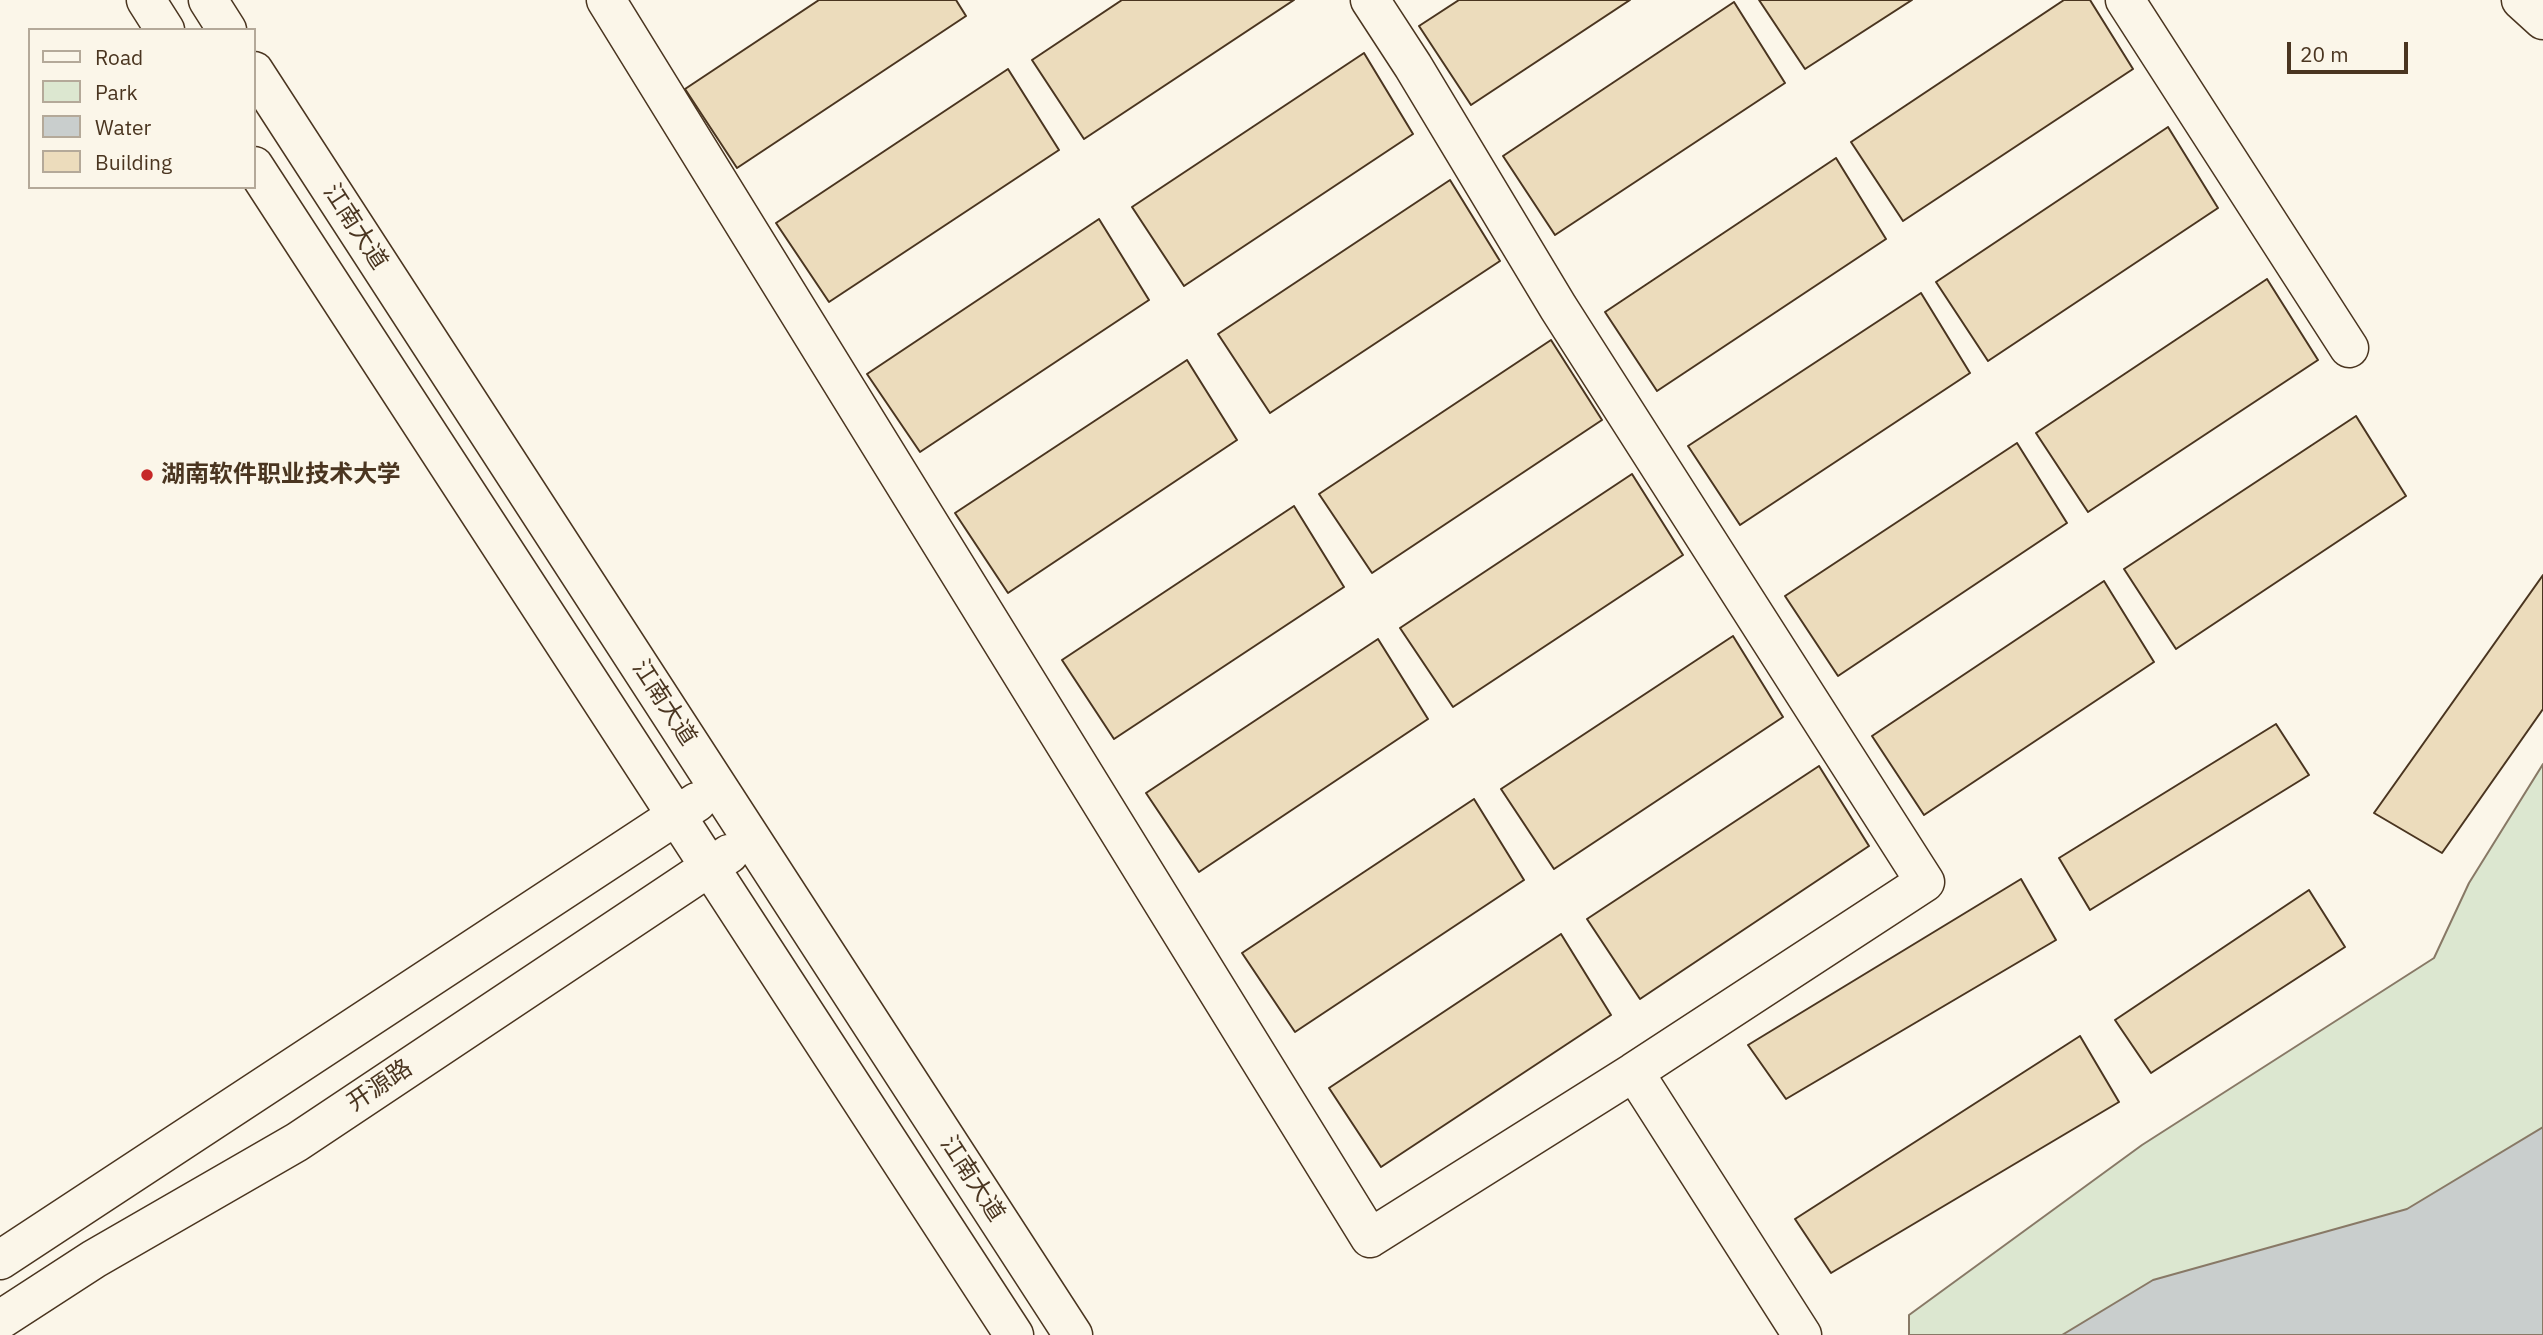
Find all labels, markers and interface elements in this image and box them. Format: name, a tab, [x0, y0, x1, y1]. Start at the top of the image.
legend	[28, 28, 256, 189]
scale bar	[2291, 28, 2412, 72]
text: 20 m	[2300, 40, 2349, 68]
text: Road	[95, 43, 143, 71]
text: Park	[95, 78, 138, 106]
text: Water	[95, 113, 151, 141]
text: Building	[95, 148, 172, 176]
street label: 江南大道	[317, 179, 393, 275]
place label: 湖南软件职业技术大学	[161, 461, 401, 489]
marker: 湖南软件职业技术大学	[139, 467, 155, 483]
street label: 江南大道	[626, 655, 702, 751]
street label: 开源路	[342, 1054, 418, 1118]
street label: 江南大道	[934, 1131, 1010, 1227]

